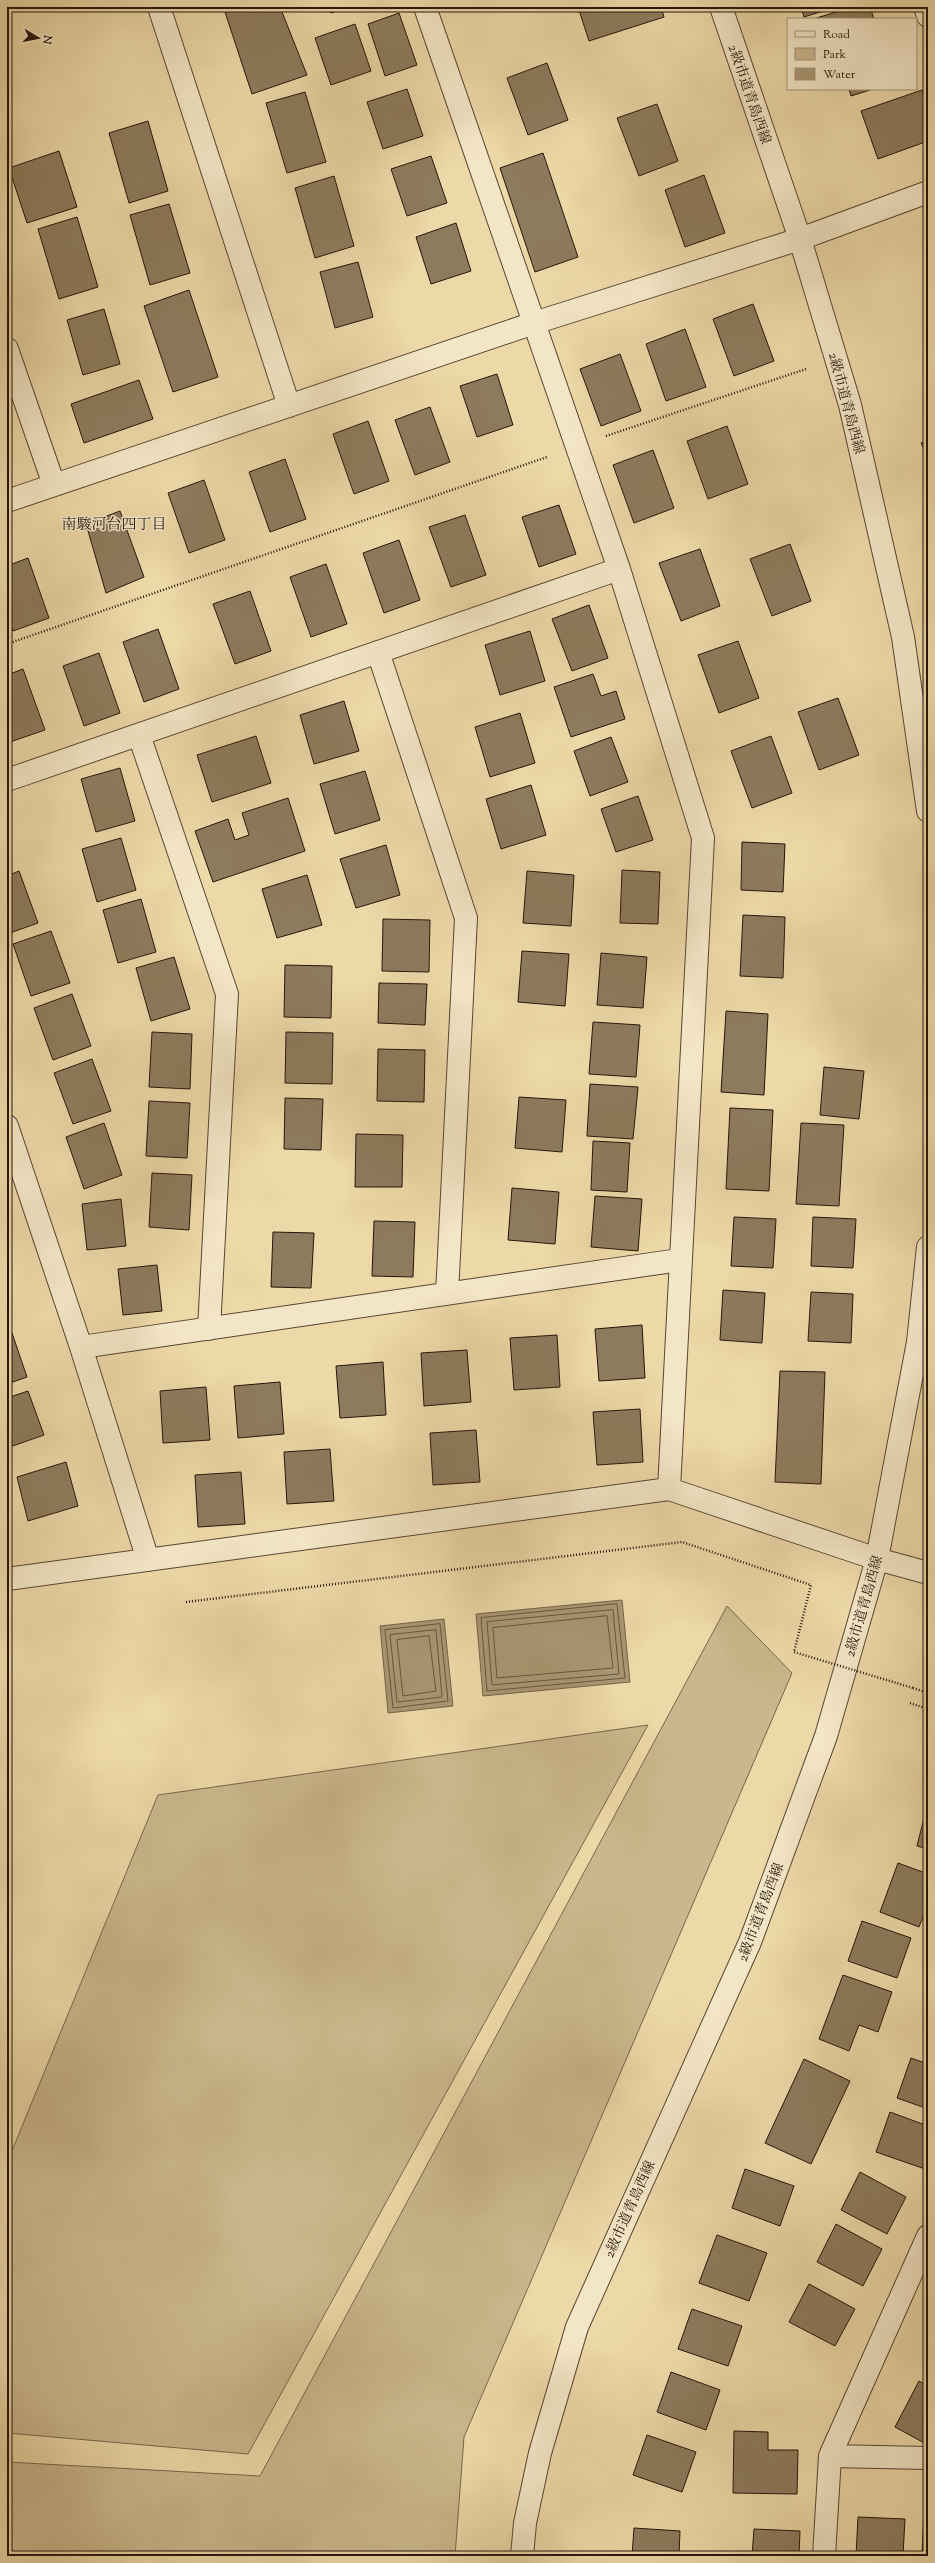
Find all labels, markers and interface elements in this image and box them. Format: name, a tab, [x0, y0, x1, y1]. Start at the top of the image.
north arrow	[18, 18, 58, 58]
legend	[787, 18, 917, 90]
text: Road	[823, 26, 850, 44]
text: N	[38, 33, 56, 45]
street label: 2級市道青島西線	[722, 42, 775, 147]
text: Park	[823, 46, 846, 64]
text: Water	[823, 66, 856, 84]
street label: 2級市道青島西線	[822, 350, 868, 457]
district label: 南駿河台四丁目	[61, 515, 167, 536]
street label: 2級市道青島西線	[841, 1554, 889, 1660]
street label: 2級市道青島西線	[734, 1860, 790, 1965]
street label: 2級市道青島西線	[600, 2158, 661, 2262]

